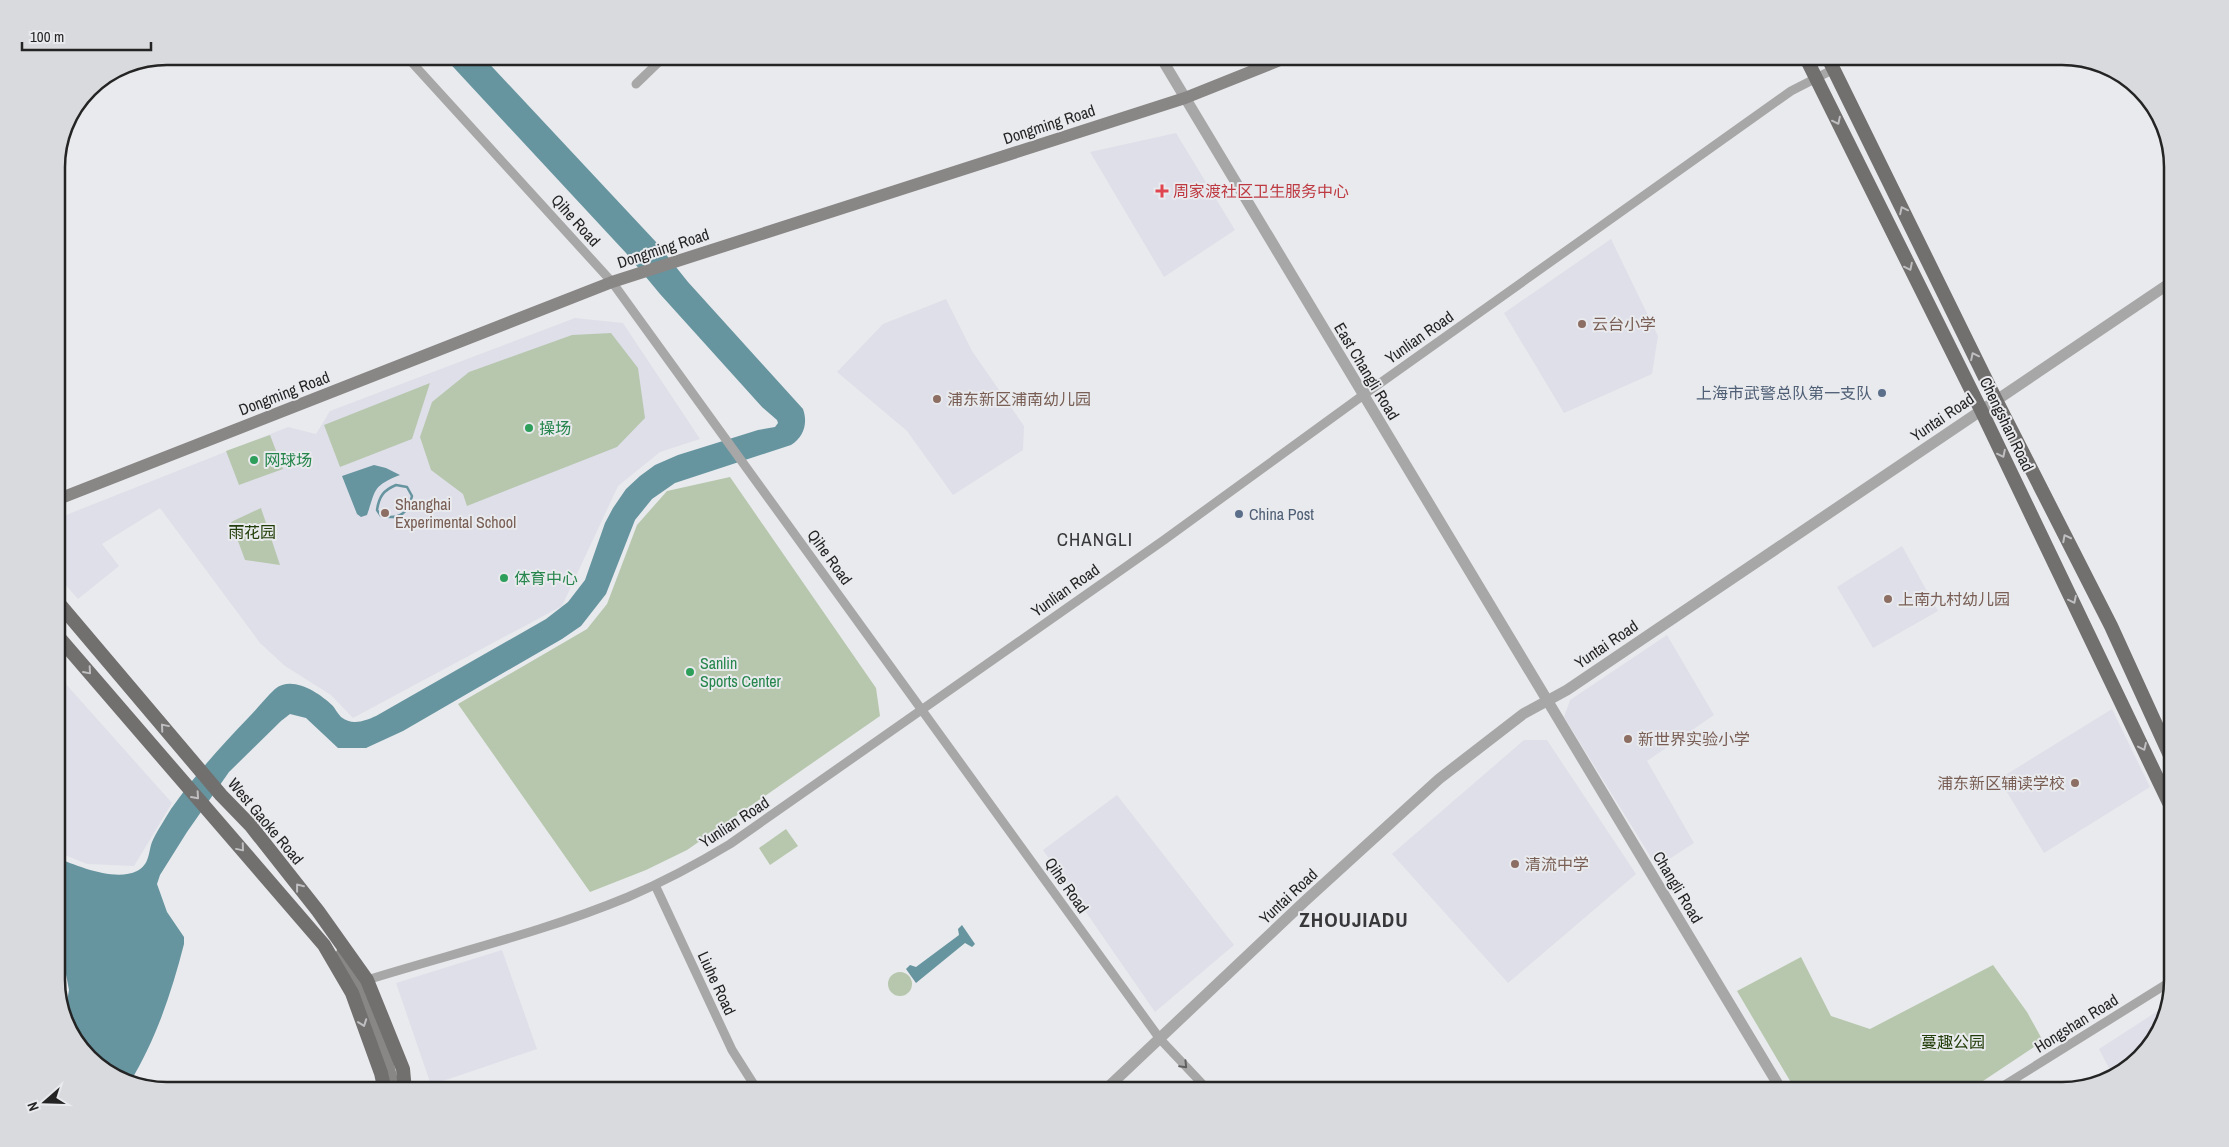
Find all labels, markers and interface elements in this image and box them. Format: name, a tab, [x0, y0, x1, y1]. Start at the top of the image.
scale bar	[22, 20, 151, 52]
text: 100 m	[30, 26, 64, 47]
street label: Dongming Road	[1000, 99, 1098, 149]
one-way arrow	[1831, 116, 1841, 125]
place label: 周家渡社区卫生服务中心	[1173, 180, 1349, 202]
marker: 周家渡社区卫生服务中心	[1155, 184, 1169, 198]
street label: Qihe Road	[547, 189, 605, 251]
one-way arrow	[1899, 207, 1909, 216]
street label: Dongming Road	[614, 223, 712, 273]
one-way arrow	[1903, 261, 1913, 270]
street label: Yunlian Road	[1380, 305, 1458, 369]
place label: 云台小学	[1592, 313, 1656, 335]
street label: East Changli Road	[1329, 318, 1405, 424]
marker: 云台小学	[1576, 318, 1588, 330]
one-way arrow	[1970, 352, 1980, 361]
street label: Dongming Road	[235, 366, 333, 420]
street label: Chengshan Road	[1975, 373, 2039, 475]
place label: 上海市武警总队第一支队	[1696, 382, 1872, 404]
marker: 上海市武警总队第一支队	[1876, 387, 1888, 399]
place label: 浦东新区浦南幼儿园	[947, 388, 1091, 410]
street label: Yuntai Road	[1906, 388, 1978, 446]
marker: 浦东新区浦南幼儿园	[931, 393, 943, 405]
place label: 操场	[539, 417, 571, 439]
marker: 操场	[523, 422, 535, 434]
place label: 网球场	[264, 449, 312, 471]
one-way arrow	[1996, 449, 2007, 458]
marker: 网球场	[248, 454, 260, 466]
place label: Shanghai Experimental School	[395, 493, 516, 533]
place label: China Post	[1249, 503, 1314, 525]
marker: Shanghai Experimental School	[379, 507, 391, 519]
marker: China Post	[1233, 508, 1245, 520]
park label: 雨花园	[228, 521, 276, 543]
street label: Qihe Road	[802, 525, 858, 589]
district label: CHANGLI	[1057, 526, 1133, 552]
one-way arrow	[2062, 534, 2072, 543]
street label: Yunlian Road	[1026, 558, 1104, 622]
place label: 体育中心	[514, 567, 578, 589]
marker: 体育中心	[498, 572, 510, 584]
place label: 上南九村幼儿园	[1898, 588, 2010, 610]
marker: 上南九村幼儿园	[1882, 593, 1894, 605]
one-way arrow	[2067, 595, 2077, 604]
street label: Yuntai Road	[1570, 615, 1642, 673]
place label: Sanlin Sports Center	[700, 652, 782, 692]
one-way arrow	[83, 665, 92, 674]
marker: Sanlin Sports Center	[684, 666, 696, 678]
one-way arrow	[161, 724, 170, 733]
place label: 新世界实验小学	[1638, 728, 1750, 750]
marker: 新世界实验小学	[1622, 733, 1634, 745]
one-way arrow	[2136, 742, 2147, 751]
place label: 浦东新区辅读学校	[1937, 772, 2065, 794]
street label: West Gaoke Road	[223, 773, 309, 869]
marker: 浦东新区辅读学校	[2069, 777, 2081, 789]
one-way arrow	[190, 790, 199, 799]
street label: Yunlian Road	[695, 791, 773, 853]
one-way arrow	[235, 842, 244, 851]
street label: Changli Road	[1648, 847, 1708, 927]
street label: Qihe Road	[1040, 853, 1094, 917]
place label: 清流中学	[1525, 853, 1589, 875]
marker: 清流中学	[1509, 858, 1521, 870]
street label: Yuntai Road	[1254, 863, 1322, 929]
one-way arrow	[296, 884, 304, 893]
district label: ZHOUJIADU	[1299, 905, 1409, 934]
street label: Liuhe Road	[693, 948, 741, 1018]
street label: Hongshan Road	[2030, 989, 2122, 1057]
one-way arrow	[357, 1018, 367, 1027]
park label: 蔓趣公园	[1921, 1031, 1985, 1053]
one-way arrow	[1178, 1059, 1187, 1068]
north arrow	[20, 1077, 70, 1127]
text: N	[23, 1099, 43, 1113]

